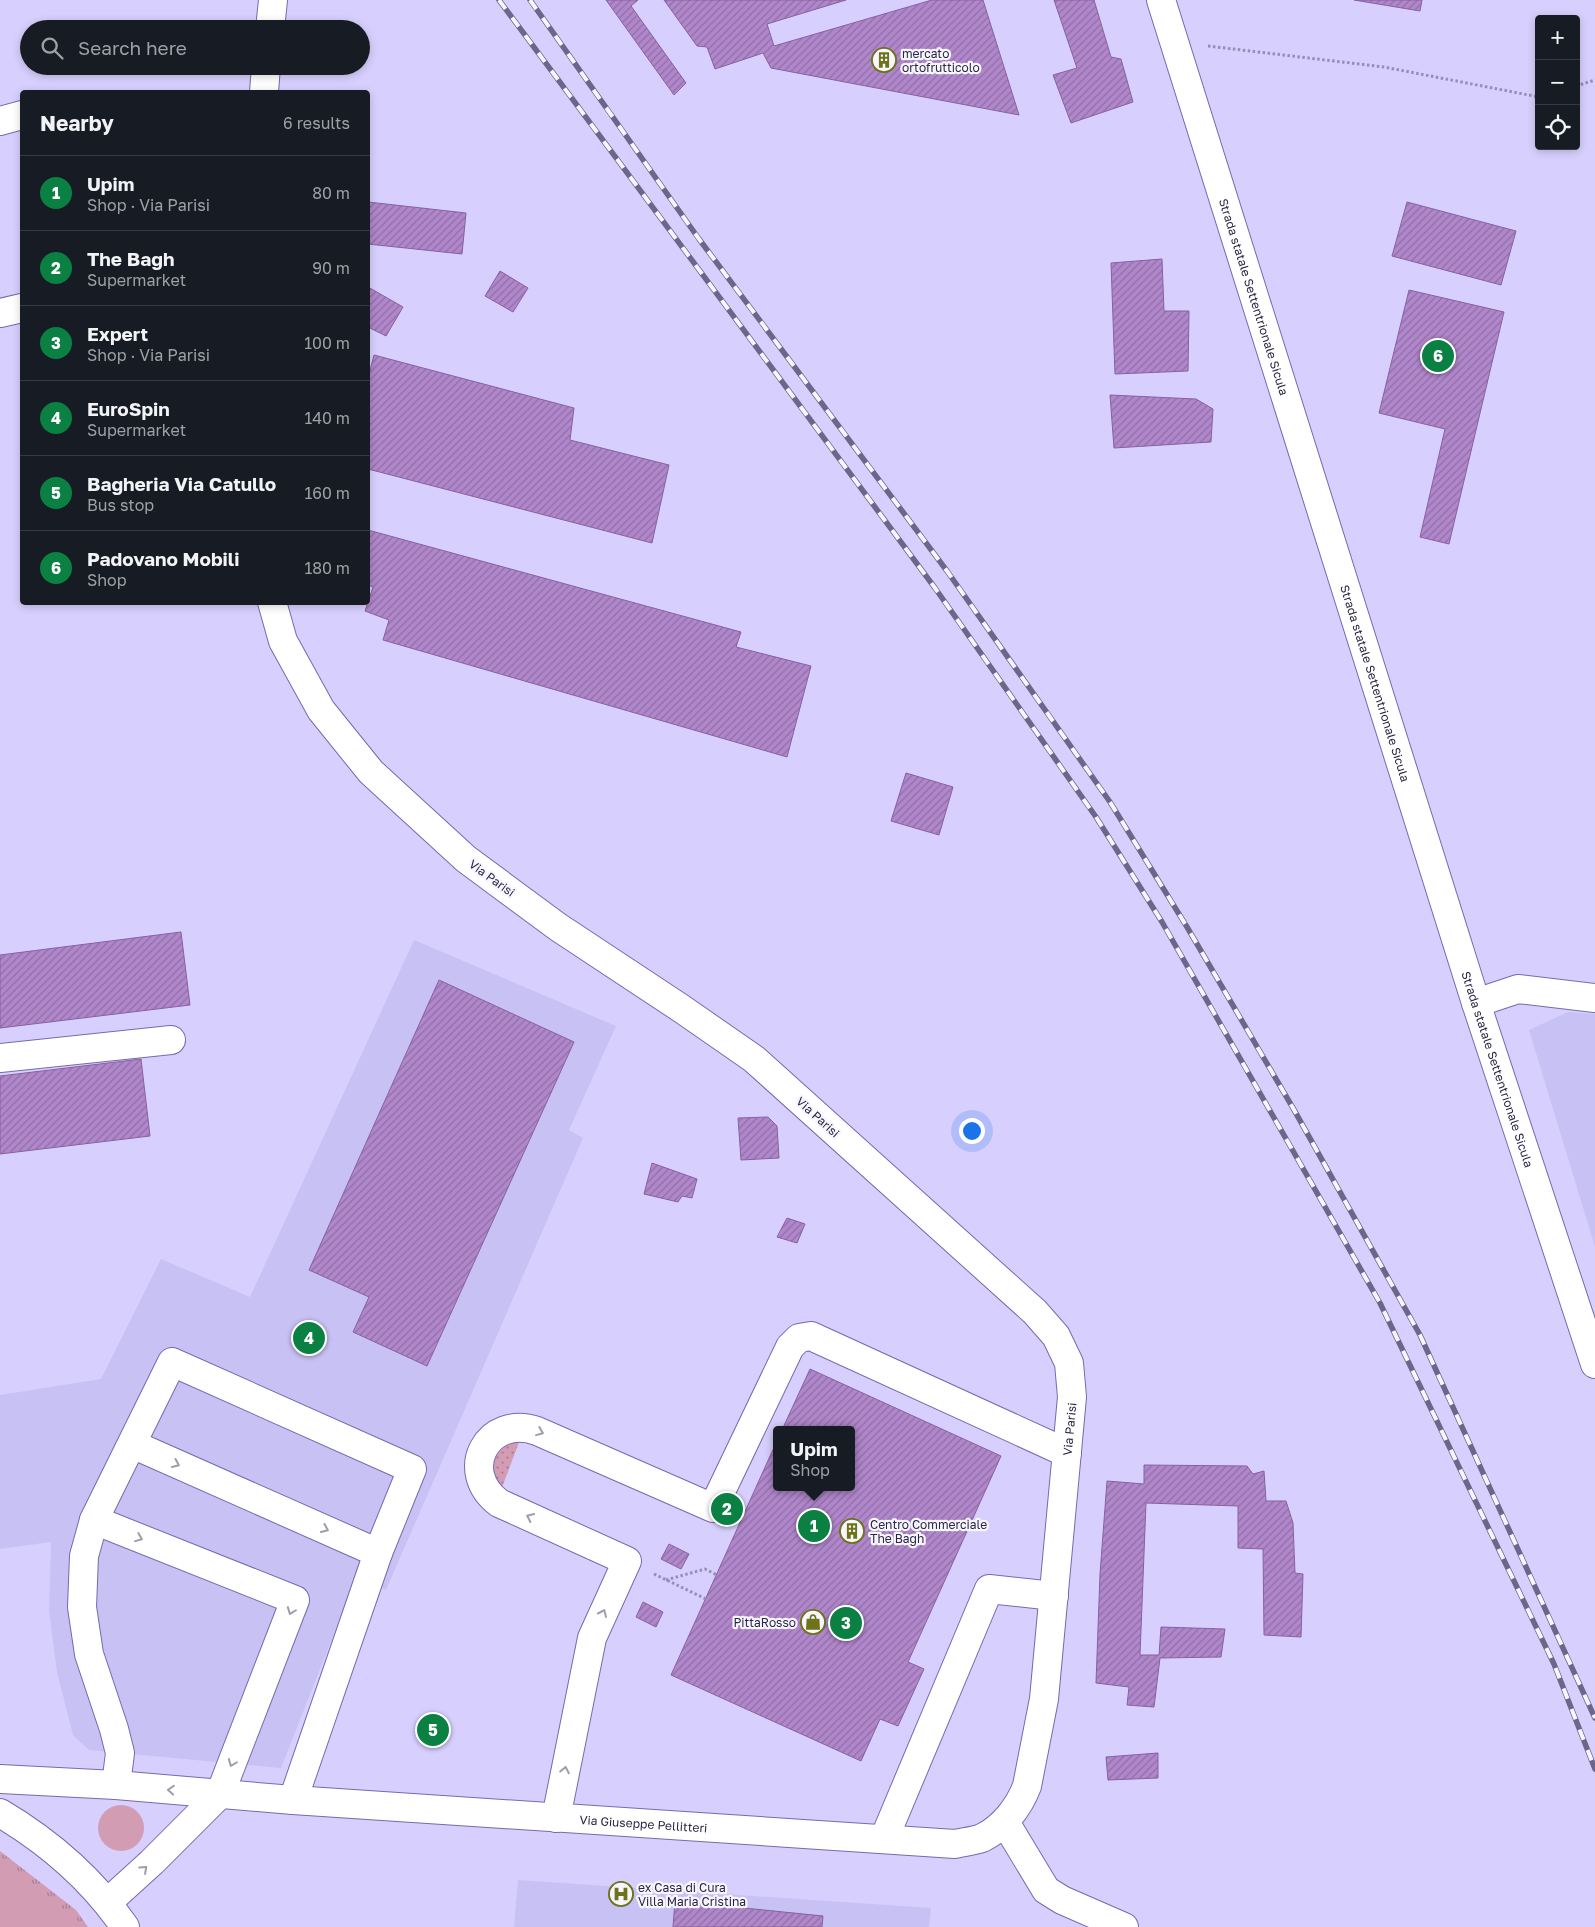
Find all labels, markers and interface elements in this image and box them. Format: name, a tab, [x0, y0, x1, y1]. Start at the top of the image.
map controls	[1535, 15, 1580, 150]
button: +	[1535, 15, 1580, 60]
search box	[20, 20, 370, 75]
icon: search	[38, 34, 66, 62]
text: Search here	[78, 36, 187, 59]
place label: mercato ortofrutticolo	[902, 46, 980, 75]
building icon: mercato ortofrutticolo	[871, 47, 897, 73]
button: −	[1535, 60, 1580, 105]
button: locate	[1535, 105, 1580, 150]
text: Nearby	[40, 110, 114, 136]
text: 6 results	[283, 113, 350, 133]
text: Upim	[87, 172, 134, 195]
text: 1	[52, 183, 60, 203]
text: 80 m	[312, 183, 350, 203]
text: Shop · Via Parisi	[87, 195, 210, 215]
street label: Strada statale Settentrionale Sicula	[1216, 196, 1292, 397]
text: The Bagh	[87, 247, 174, 270]
text: 2	[51, 258, 61, 278]
text: 90 m	[312, 258, 350, 278]
text: Supermarket	[87, 270, 186, 290]
text: Expert	[87, 322, 148, 345]
text: 3	[51, 333, 61, 353]
text: 100 m	[304, 333, 350, 353]
pin: 6	[1422, 337, 1454, 375]
text: Shop · Via Parisi	[87, 345, 210, 365]
text: EuroSpin	[87, 397, 170, 420]
text: 4	[51, 408, 61, 428]
text: 140 m	[304, 408, 350, 428]
text: Supermarket	[87, 420, 186, 440]
text: Bagheria Via Catullo	[87, 472, 276, 495]
text: 5	[51, 483, 61, 503]
text: 160 m	[304, 483, 350, 503]
text: Bus stop	[87, 495, 154, 515]
text: Padovano Mobili	[87, 547, 239, 570]
text: 6	[51, 558, 61, 578]
text: 180 m	[304, 558, 350, 578]
text: Shop	[87, 570, 127, 590]
street label: Strada statale Settentrionale Sicula	[1338, 583, 1413, 783]
street label: Via Parisi	[466, 856, 518, 900]
street label: Strada statale Settentrionale Sicula	[1459, 969, 1537, 1169]
street label: Via Parisi	[793, 1094, 843, 1140]
your location	[959, 1118, 985, 1144]
pin: 4	[293, 1319, 325, 1357]
street label: Via Parisi	[1059, 1402, 1079, 1456]
one-way arrow	[535, 1426, 544, 1436]
popup	[773, 1426, 855, 1491]
text: Upim	[790, 1437, 838, 1460]
one-way arrow	[171, 1458, 180, 1469]
text: Shop	[790, 1460, 830, 1480]
pin: 2	[711, 1490, 743, 1528]
pin: 1	[798, 1507, 830, 1545]
one-way arrow	[526, 1513, 535, 1523]
place label: Centro Commerciale The Bagh	[870, 1517, 987, 1546]
building icon: Centro Commerciale The Bagh	[839, 1518, 865, 1544]
one-way arrow	[320, 1523, 329, 1534]
one-way arrow	[134, 1532, 143, 1542]
pin: 3	[830, 1604, 862, 1642]
one-way arrow	[287, 1607, 297, 1615]
one-way arrow	[597, 1609, 608, 1618]
shop icon: PittaRosso	[800, 1609, 826, 1635]
place label: PittaRosso	[734, 1615, 796, 1630]
pin: 5	[417, 1711, 449, 1749]
one-way arrow	[228, 1758, 238, 1767]
one-way arrow	[560, 1766, 570, 1774]
one-way arrow	[167, 1785, 175, 1796]
street label: Via Giuseppe Pellitteri	[579, 1812, 708, 1835]
one-way arrow	[138, 1866, 147, 1875]
place label: ex Casa di Cura Villa Maria Cristina	[638, 1880, 746, 1909]
hospital icon: ex Casa di Cura Villa Maria Cristina	[608, 1881, 634, 1907]

